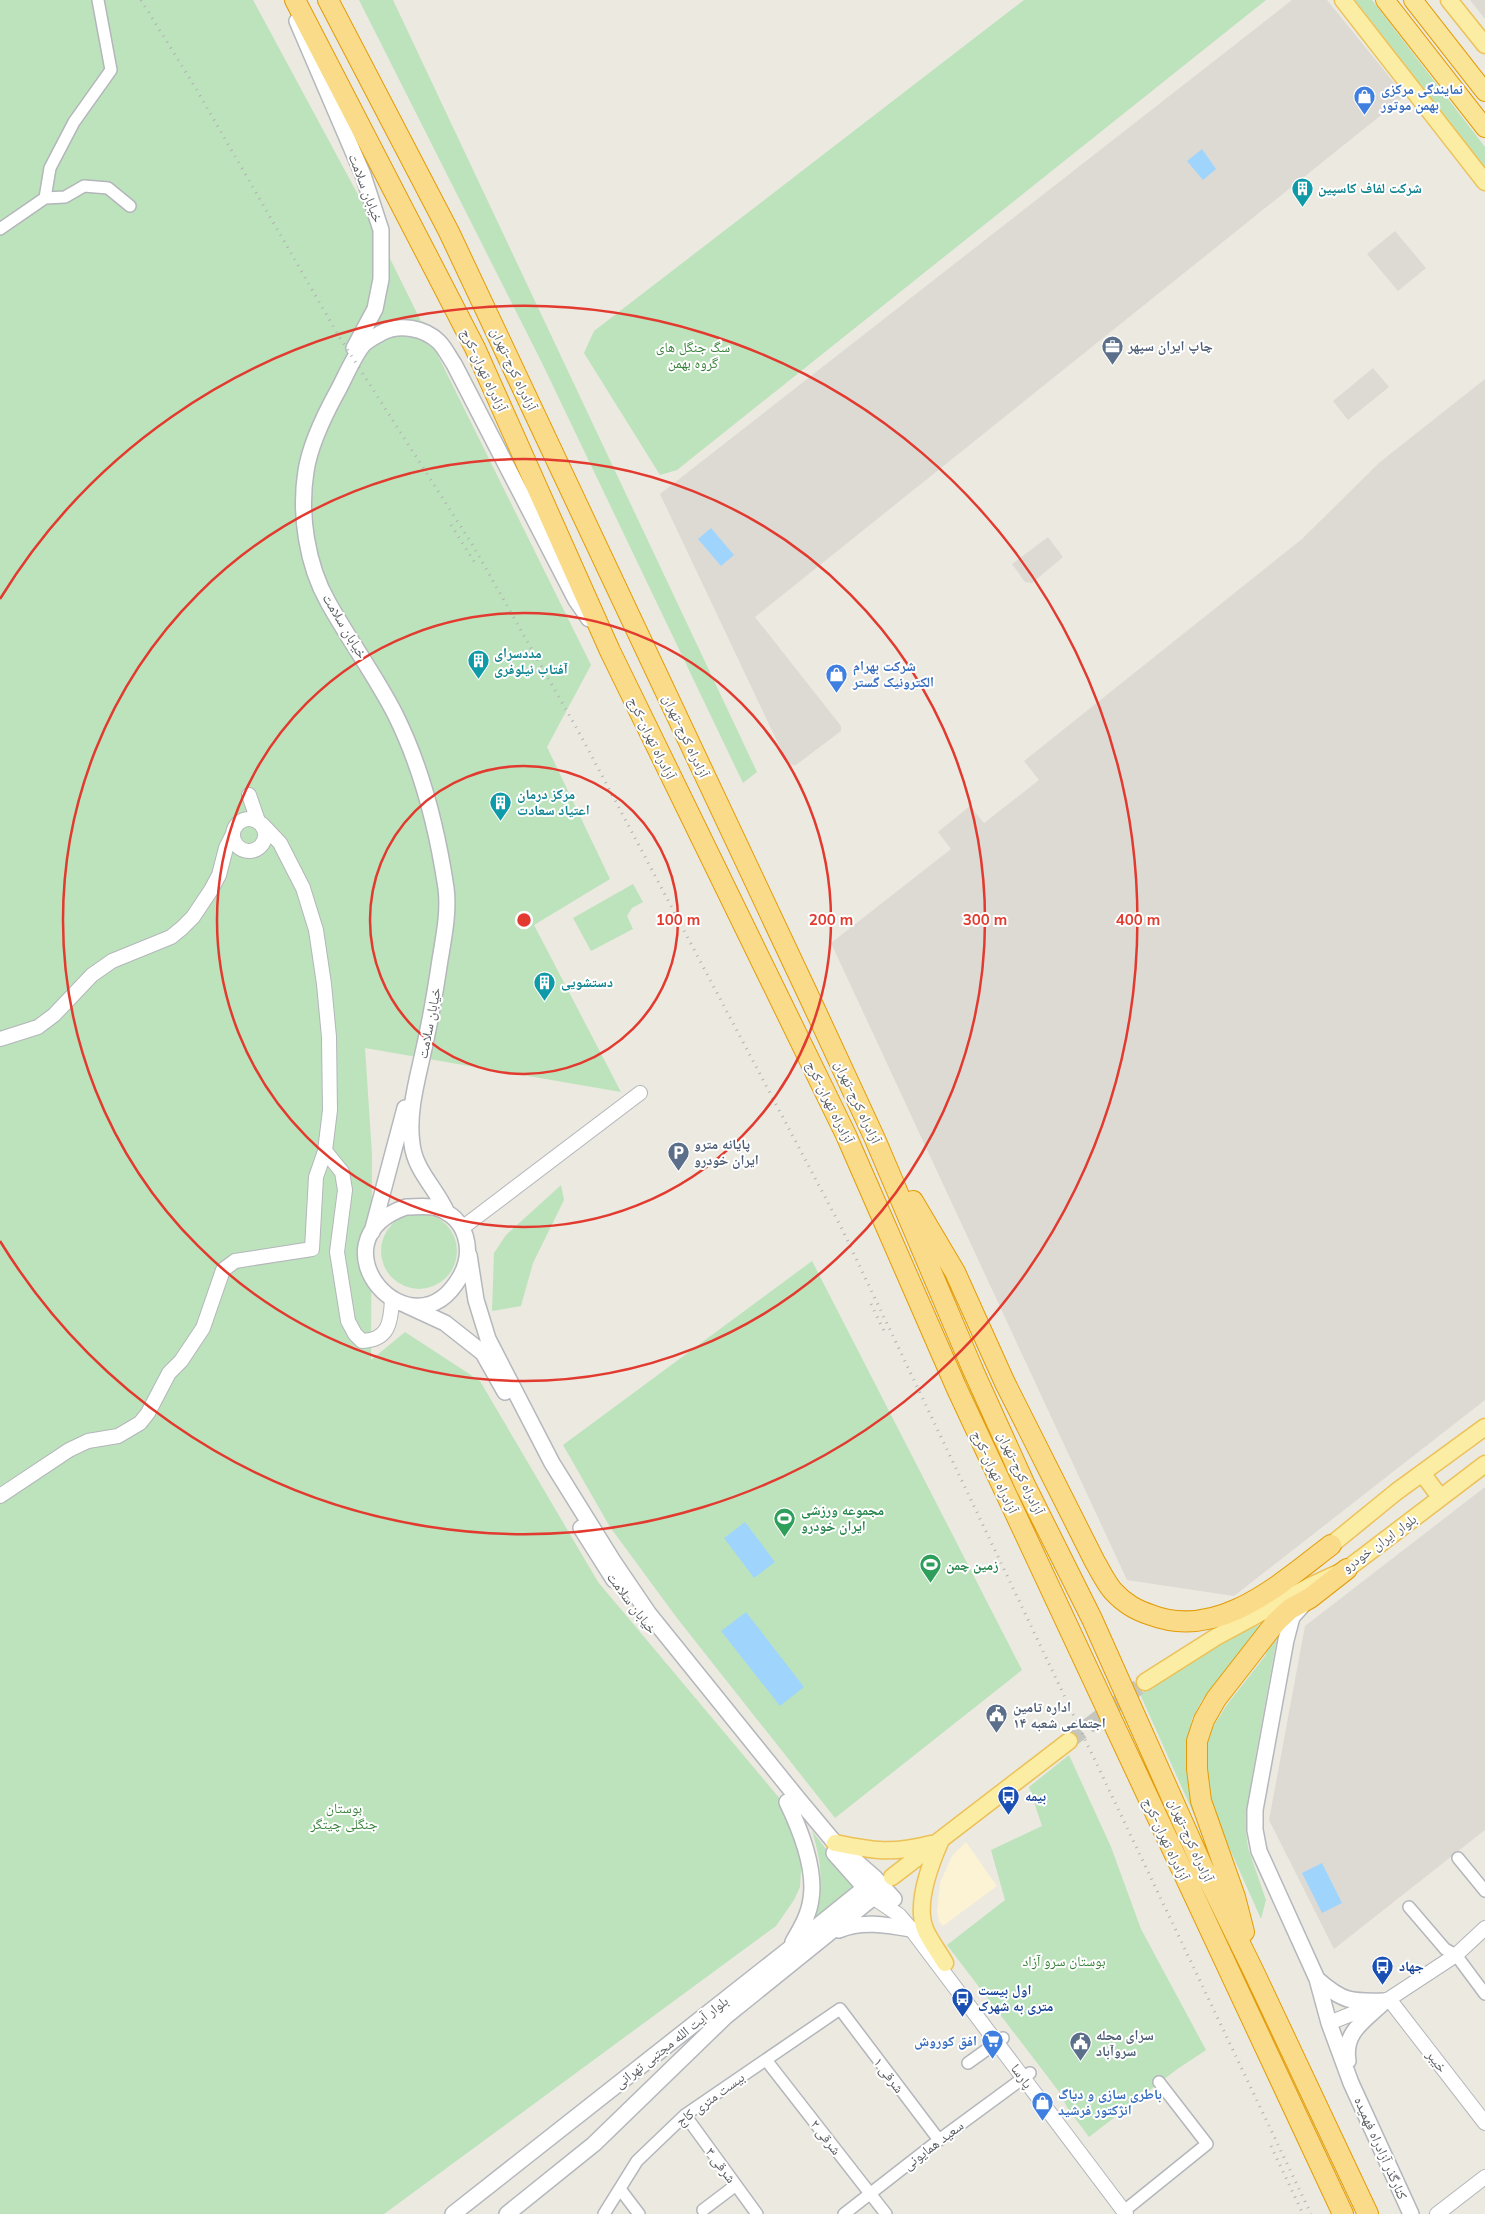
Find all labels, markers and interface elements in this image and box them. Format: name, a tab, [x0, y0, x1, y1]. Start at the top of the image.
place label: نمایندگی مرکزی بهمن موتور	[1380, 80, 1463, 114]
shop icon: نمایندگی مرکزی بهمن موتور	[1353, 85, 1377, 116]
street label: خیابان سلامت	[345, 151, 387, 225]
building icon: شرکت لفاف کاسپین	[1290, 176, 1314, 207]
place label: شرکت لفاف کاسپین	[1318, 179, 1422, 197]
street label: آزادراه کرج-تهران	[486, 325, 541, 414]
street label: آزادراه تهران-کرج	[456, 326, 511, 415]
office icon: چاپ ایران سپهر	[1100, 334, 1124, 365]
place label: چاپ ایران سپهر	[1127, 337, 1213, 355]
park label: سگ جنگل های گروه بهمن	[656, 338, 730, 372]
street label: خیابان سلامت	[319, 590, 371, 662]
place label: مددسرای آفتاب نیلوفری	[494, 644, 568, 678]
building icon: مددسرای آفتاب نیلوفری	[466, 649, 490, 680]
place label: شرکت بهرام الکترونیک گستر	[852, 657, 934, 691]
shop icon: شرکت بهرام الکترونیک گستر	[825, 662, 849, 693]
street label: آزادراه کرج-تهران	[658, 692, 713, 781]
street label: آزادراه تهران-کرج	[623, 694, 680, 783]
place label: مرکز درمان اعتیاد سعادت	[517, 785, 590, 819]
building icon: مرکز درمان اعتیاد سعادت	[489, 790, 513, 821]
text: 100 m	[656, 910, 700, 929]
text: 200 m	[809, 910, 853, 929]
text: 300 m	[963, 910, 1007, 929]
text: 400 m	[1116, 910, 1160, 929]
centre of rings	[515, 911, 533, 929]
building icon: دستشویی	[533, 970, 557, 1001]
place label: دستشویی	[561, 973, 613, 991]
street label: خیابان سلامت	[413, 986, 445, 1060]
street label: آزادراه تهران-کرج	[801, 1058, 858, 1147]
street label: آزادراه کرج-تهران	[830, 1058, 885, 1147]
place label: پایانه مترو ایران خودرو	[694, 1135, 759, 1169]
parking icon: پایانه مترو ایران خودرو	[666, 1140, 690, 1171]
street label: آزادراه تهران-کرج	[967, 1428, 1022, 1517]
street label: آزادراه کرج-تهران	[993, 1429, 1048, 1518]
place label: مجموعه ورزشی ایران خودرو	[801, 1501, 884, 1535]
sports icon: مجموعه ورزشی ایران خودرو	[773, 1506, 797, 1537]
street label: بلوار ایران خودرو	[1338, 1510, 1420, 1576]
sports icon: زمین چمن	[918, 1553, 942, 1584]
place label: زمین چمن	[946, 1556, 998, 1574]
street label: خیابان سلامت	[603, 1569, 661, 1637]
place label: اداره تامین اجتماعی شعبه ۱۴	[1013, 1698, 1106, 1732]
public building icon: اداره تامین اجتماعی شعبه ۱۴	[985, 1703, 1009, 1734]
bus stop icon: بیمه	[997, 1784, 1021, 1815]
place label: بیمه	[1025, 1787, 1046, 1805]
street label: آزادراه تهران-کرج	[1138, 1795, 1193, 1884]
street label: آزادراه کرج-تهران	[1164, 1795, 1218, 1885]
park label: بوستان جنگلی چیتگر	[309, 1799, 378, 1833]
park label: بوستان سرو آزاد	[1023, 1952, 1106, 1970]
bus stop icon: جهاد	[1371, 1954, 1395, 1985]
place label: جهاد	[1399, 1957, 1424, 1975]
place label: اول بیست متری به شهرک	[978, 1981, 1053, 2015]
bus stop icon: اول بیست متری به شهرک	[950, 1986, 974, 2017]
street label: بلوار آیت الله مجتبی تهرانی	[610, 1992, 732, 2092]
place label: سرای محله سروآباد	[1096, 2026, 1154, 2060]
supermarket icon: افق کوروش	[981, 2029, 1005, 2060]
public building icon: سرای محله سروآباد	[1068, 2031, 1092, 2062]
place label: افق کوروش	[914, 2032, 977, 2050]
street label: خیبر	[1422, 2045, 1451, 2076]
street label: ۱ شرقی	[870, 2053, 908, 2097]
street label: پارسا	[1007, 2060, 1037, 2092]
street label: بیست متری کاج	[672, 2068, 749, 2131]
place label: باطری سازی و دیاگ انژکتور فرشید	[1058, 2085, 1162, 2119]
shop icon: باطری سازی و دیاگ انژکتور فرشید	[1030, 2090, 1054, 2121]
street label: کنارگذر آزادراه فهمیده	[1350, 2094, 1412, 2202]
street label: ۲ شرقی	[806, 2116, 846, 2158]
street label: سعید همایونی	[899, 2116, 967, 2174]
street label: ۳ شرقی	[702, 2143, 740, 2187]

